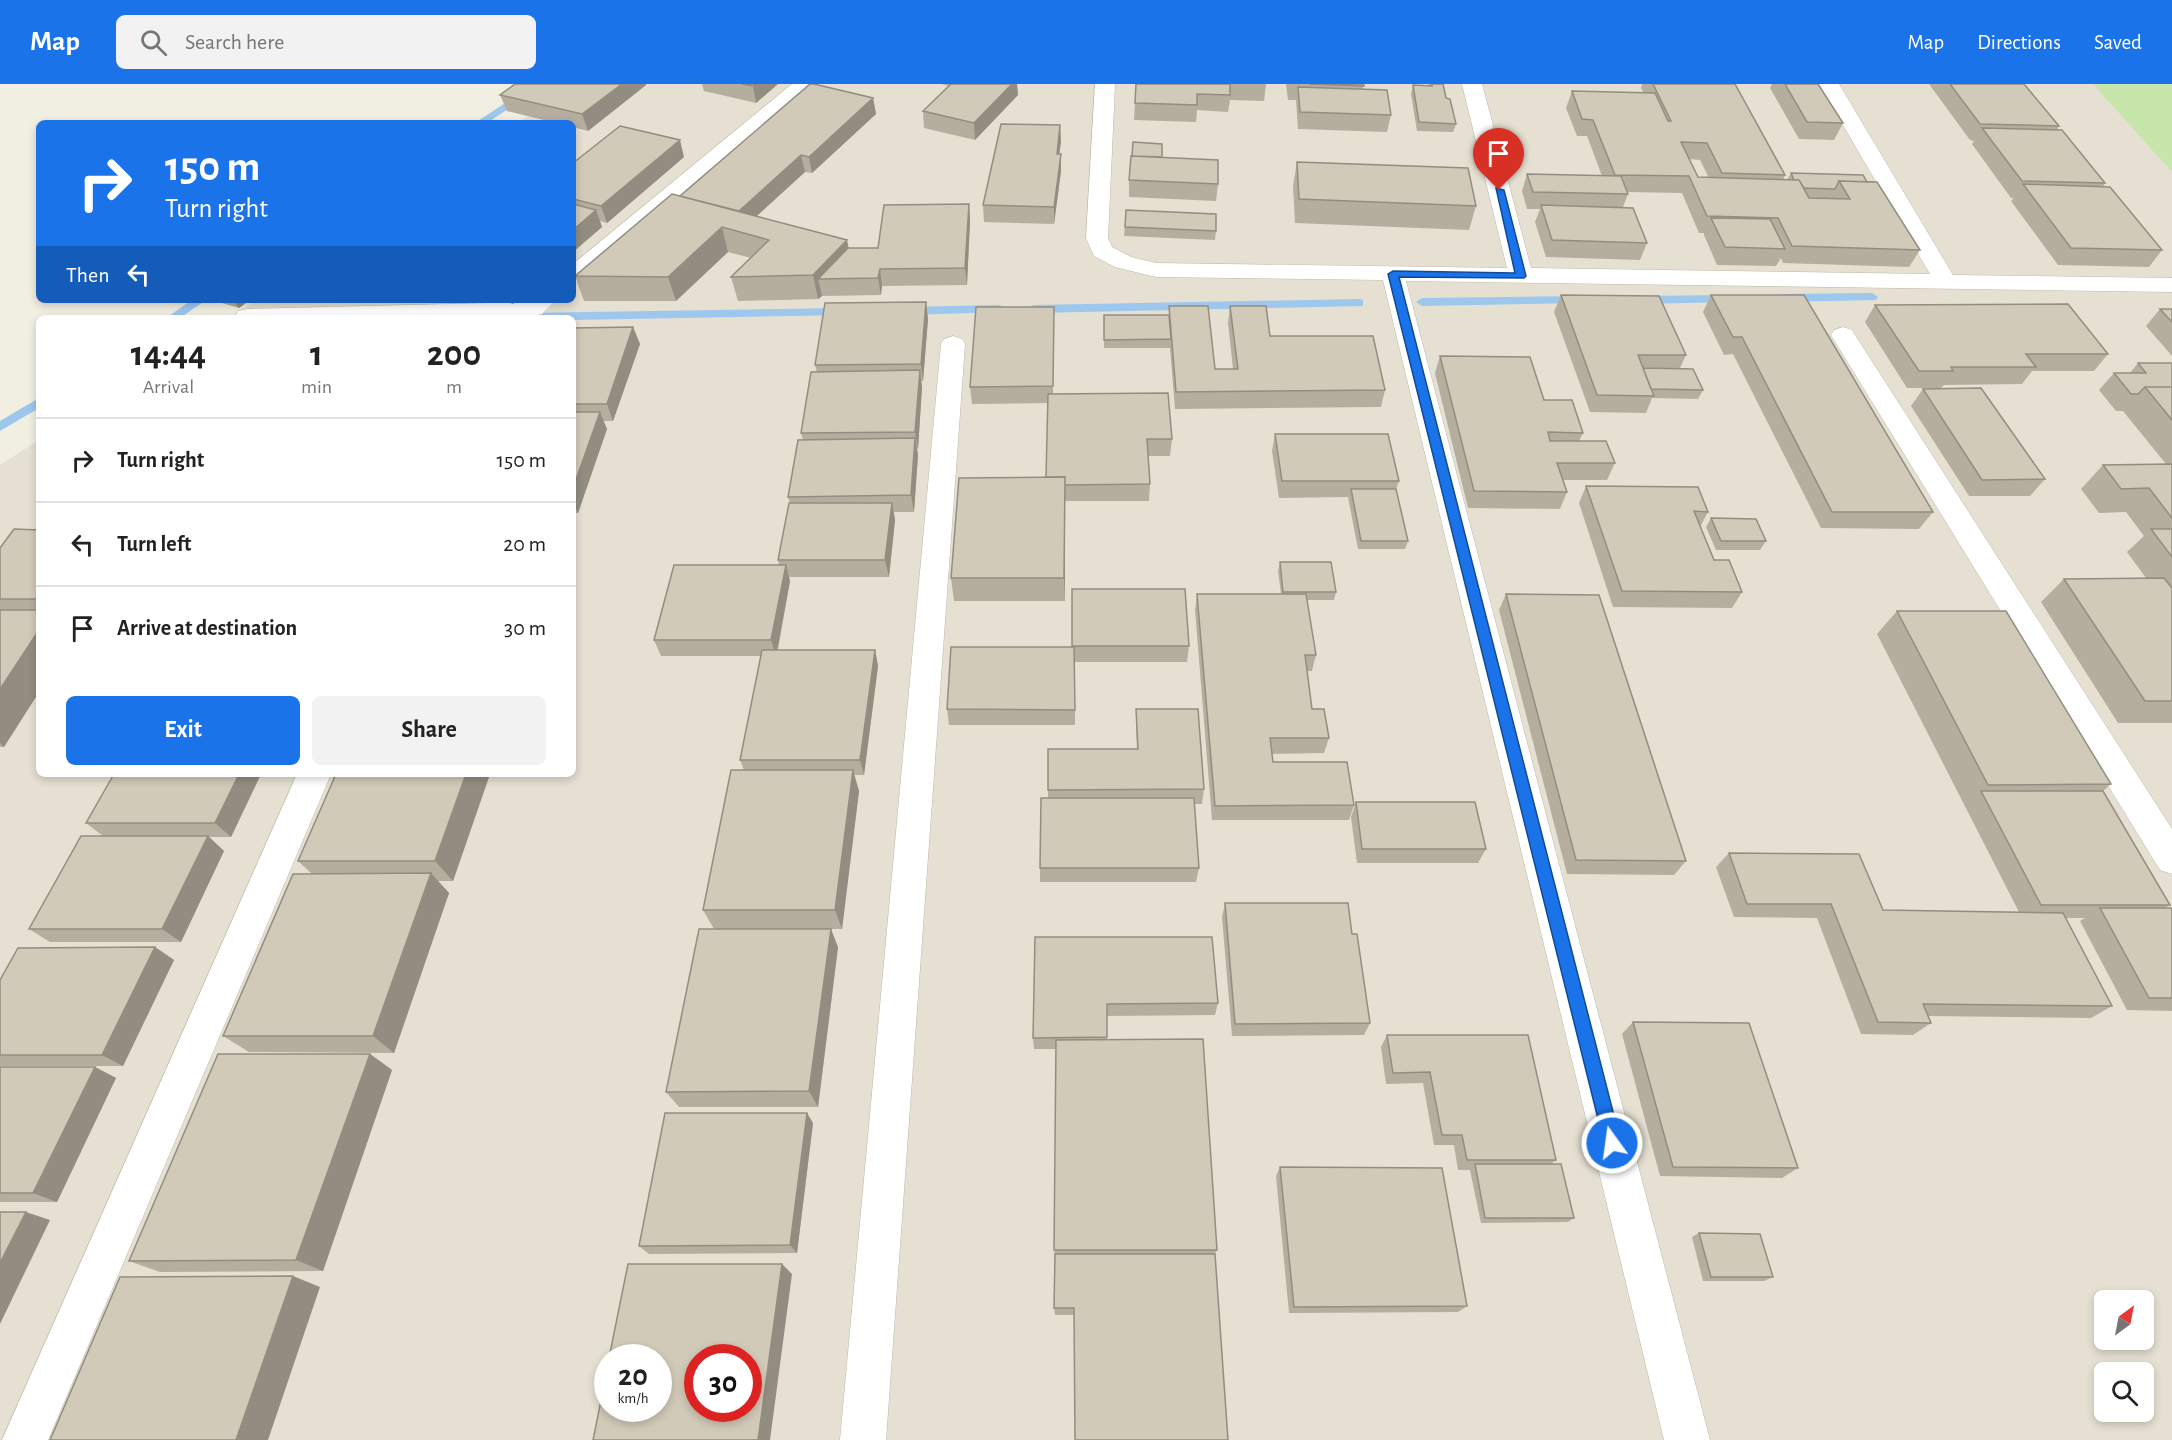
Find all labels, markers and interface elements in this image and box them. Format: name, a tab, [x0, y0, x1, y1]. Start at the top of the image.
search box	[116, 15, 536, 69]
icon: search	[137, 26, 170, 59]
text: Map	[30, 28, 80, 56]
text: Search here	[185, 31, 284, 53]
text: Map	[1908, 32, 1944, 53]
text: Directions	[1977, 32, 2061, 53]
text: Saved	[2094, 32, 2142, 53]
pin	[1473, 128, 1524, 190]
icon: arrive	[1482, 137, 1515, 170]
icon: right	[66, 144, 144, 222]
text: 150 m	[165, 146, 260, 188]
text: Turn right	[165, 195, 268, 222]
icon: left	[122, 258, 155, 291]
text: Then	[66, 264, 110, 286]
text: 14:44	[131, 336, 206, 372]
text: 1	[310, 336, 323, 372]
text: 200	[427, 336, 481, 372]
text: Arrival	[143, 377, 194, 397]
text: min	[301, 377, 332, 397]
text: m	[446, 377, 462, 397]
icon: right	[66, 444, 99, 477]
text: Turn right	[117, 449, 204, 471]
text: 150 m	[496, 449, 546, 471]
icon: left	[66, 528, 99, 561]
text: Turn left	[117, 533, 191, 555]
text: 20 m	[503, 533, 546, 555]
icon: arrive	[66, 612, 99, 645]
text: Arrive at destination	[117, 617, 297, 639]
text: 30 m	[504, 617, 546, 639]
button: Exit	[66, 696, 300, 765]
button: Share	[312, 696, 546, 765]
position arrow	[1580, 1111, 1644, 1175]
north arrow	[2094, 1290, 2154, 1350]
map controls	[2094, 1290, 2154, 1422]
speed limit sign: 30	[684, 1344, 762, 1422]
text: 20	[618, 1361, 648, 1391]
button: search	[2094, 1362, 2154, 1422]
text: km/h	[618, 1391, 648, 1406]

